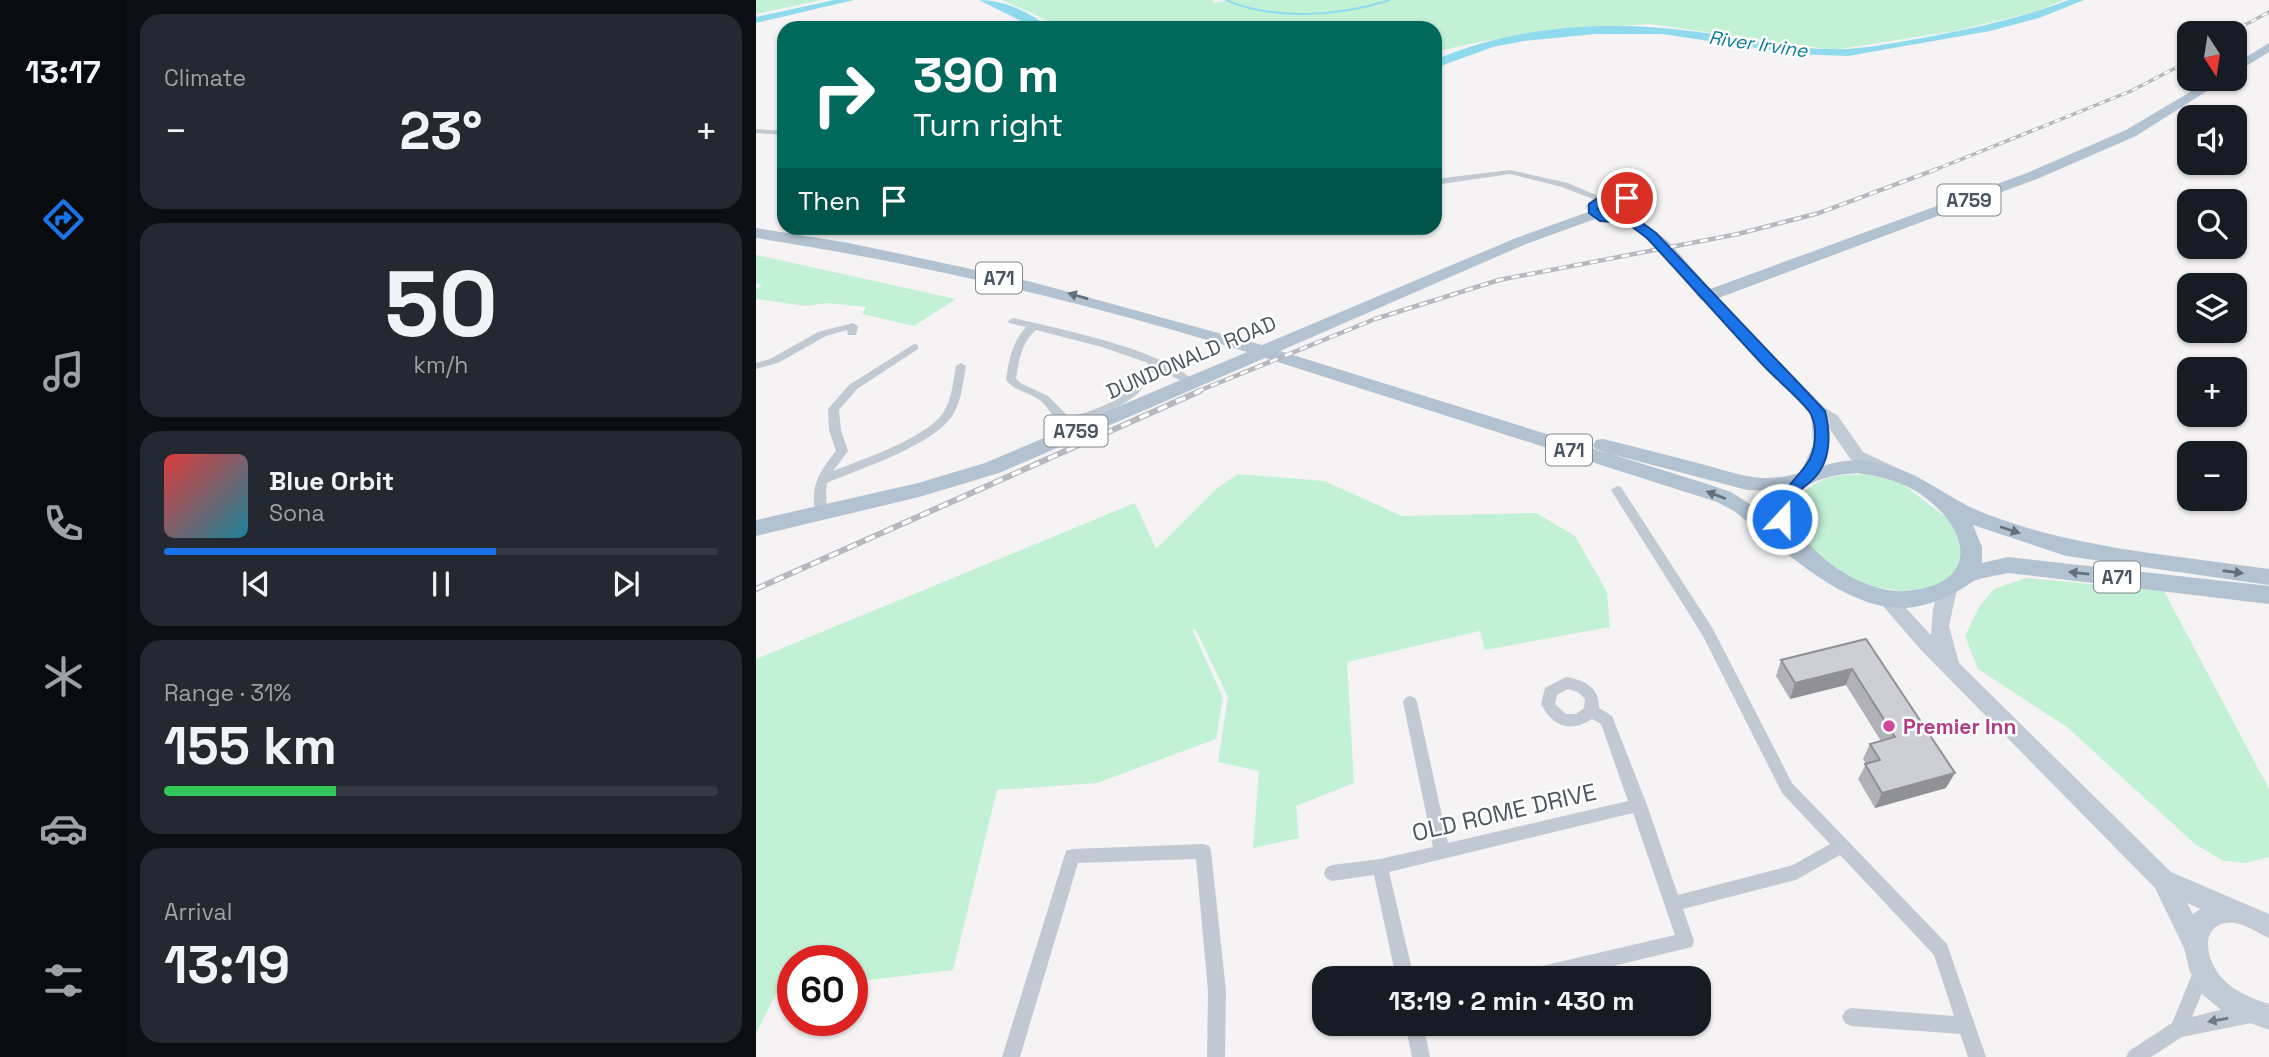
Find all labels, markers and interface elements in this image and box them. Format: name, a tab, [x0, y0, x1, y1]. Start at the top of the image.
north arrow	[2177, 21, 2247, 91]
map controls	[2177, 21, 2247, 511]
water label: River Irvine	[1707, 25, 1810, 63]
text: 390 m	[913, 44, 1059, 106]
icon: right	[798, 49, 889, 140]
text: 13:17	[25, 52, 101, 92]
text: Climate	[164, 63, 246, 93]
text: 23°	[400, 98, 483, 164]
text: Turn right	[913, 105, 1063, 145]
button: sound	[2177, 105, 2247, 175]
text: −	[164, 107, 188, 155]
text: +	[694, 107, 718, 155]
pin	[1597, 168, 1657, 228]
icon: arrive	[1608, 179, 1646, 217]
icon: arrive	[875, 182, 913, 220]
text: Then	[798, 184, 861, 218]
road number: A759	[1938, 184, 2000, 216]
button: search	[2177, 189, 2247, 259]
icon: directions	[39, 195, 88, 244]
text: 50	[384, 246, 498, 363]
road number: A71	[976, 262, 1022, 294]
button: layers	[2177, 273, 2247, 343]
one-way arrow	[1067, 291, 1088, 301]
street label: DUNDONALD ROAD	[1102, 309, 1280, 405]
icon: music	[39, 347, 88, 396]
text: km/h	[414, 350, 468, 380]
button: +	[2177, 357, 2247, 427]
road number: A759	[1044, 416, 1108, 446]
road number: A71	[1546, 435, 1592, 466]
button: −	[2177, 441, 2247, 511]
text: Blue Orbit	[269, 464, 394, 498]
position arrow	[1745, 482, 1819, 556]
one-way arrow	[1705, 489, 1726, 500]
text: Sona	[269, 498, 325, 528]
icon: phone	[39, 499, 88, 548]
one-way arrow	[2000, 525, 2021, 536]
road number: A71	[2094, 562, 2140, 592]
icon: previous	[237, 565, 275, 603]
icon: pause	[422, 565, 460, 603]
icon: next	[607, 565, 645, 603]
one-way arrow	[2222, 566, 2244, 577]
one-way arrow	[2068, 568, 2090, 579]
icon: climate	[39, 652, 88, 701]
text: Range · 31%	[164, 678, 291, 708]
text: 155 km	[164, 713, 337, 779]
place label: Premier Inn	[1903, 713, 2016, 740]
marker: Premier Inn	[1881, 718, 1897, 734]
street label: OLD ROME DRIVE	[1409, 776, 1599, 848]
icon: car	[39, 804, 88, 853]
text: Arrival	[164, 897, 232, 927]
text: 13:19	[164, 932, 290, 998]
speed limit sign: 60	[777, 945, 868, 1036]
icon: filters	[39, 956, 88, 1005]
text: 13:19 · 2 min · 430 m	[1388, 984, 1635, 1018]
one-way arrow	[2207, 1015, 2229, 1026]

